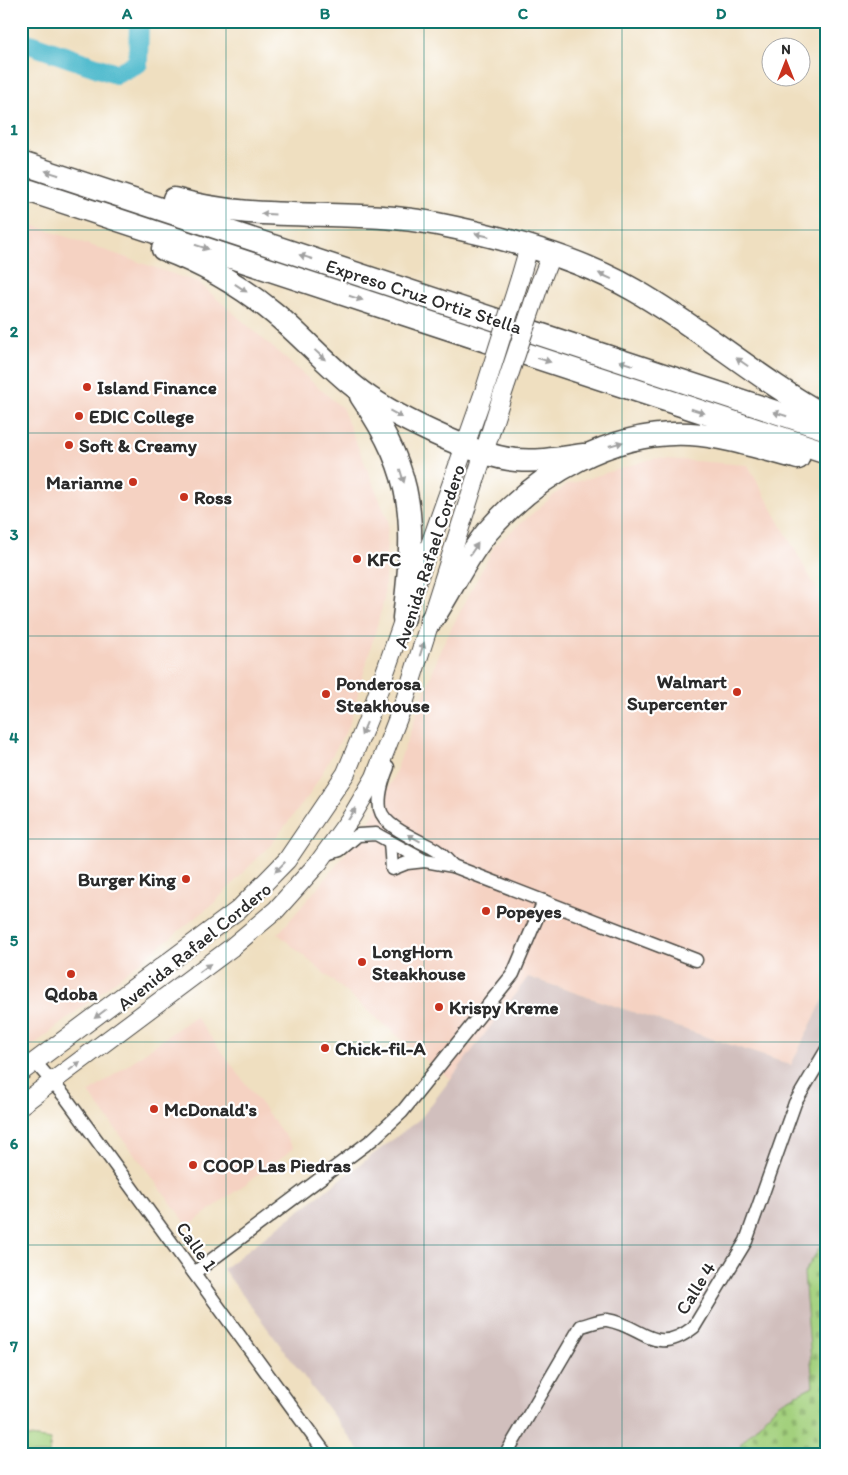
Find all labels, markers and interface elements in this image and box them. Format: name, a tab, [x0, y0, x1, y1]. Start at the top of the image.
text: A	[121, 4, 133, 23]
text: B	[320, 4, 331, 23]
text: C	[518, 4, 529, 23]
text: D	[716, 4, 727, 23]
north arrow	[760, 38, 810, 88]
text: N	[781, 41, 791, 58]
text: 1	[10, 120, 18, 139]
one-way arrow	[44, 168, 59, 176]
one-way arrow	[260, 209, 276, 217]
one-way arrow	[474, 231, 489, 239]
one-way arrow	[194, 244, 209, 251]
one-way arrow	[298, 252, 313, 260]
street label: Expreso Cruz Ortiz Stella	[323, 254, 525, 339]
one-way arrow	[598, 271, 612, 279]
one-way arrow	[234, 283, 247, 293]
one-way arrow	[349, 294, 364, 302]
text: 2	[10, 322, 19, 341]
one-way arrow	[314, 349, 326, 361]
one-way arrow	[536, 356, 551, 364]
one-way arrow	[735, 357, 749, 367]
one-way arrow	[619, 359, 634, 366]
place label: Island Finance	[97, 376, 217, 399]
marker: Island Finance	[81, 381, 93, 393]
place label: EDIC College	[89, 405, 194, 428]
one-way arrow	[691, 407, 706, 415]
one-way arrow	[389, 409, 403, 418]
marker: EDIC College	[73, 410, 85, 422]
one-way arrow	[773, 410, 788, 417]
place label: Soft & Creamy	[79, 434, 198, 457]
marker: Soft & Creamy	[63, 439, 75, 451]
one-way arrow	[609, 440, 624, 448]
street label: Avenida Rafael Cordero	[389, 461, 470, 651]
one-way arrow	[399, 469, 407, 484]
place label: Marianne	[46, 471, 123, 494]
marker: Marianne	[127, 476, 139, 488]
place label: Ross	[194, 486, 233, 509]
marker: Ross	[178, 491, 190, 503]
text: 3	[10, 525, 19, 544]
one-way arrow	[469, 543, 479, 556]
place label: KFC	[367, 548, 401, 571]
marker: KFC	[351, 553, 363, 565]
one-way arrow	[418, 641, 426, 656]
place label: Walmart Supercenter	[627, 670, 727, 715]
place label: Ponderosa Steakhouse	[336, 672, 430, 717]
marker: Walmart Supercenter	[731, 686, 743, 698]
marker: Ponderosa Steakhouse	[320, 688, 332, 700]
one-way arrow	[359, 722, 367, 736]
text: 4	[9, 728, 19, 747]
one-way arrow	[348, 808, 357, 821]
one-way arrow	[406, 834, 421, 842]
one-way arrow	[274, 861, 286, 873]
place label: Burger King	[78, 868, 176, 891]
marker: Burger King	[180, 873, 192, 885]
street label: Avenida Rafael Cordero	[113, 877, 276, 1016]
place label: Popeyes	[496, 900, 562, 923]
marker: Popeyes	[480, 905, 492, 917]
text: 5	[10, 931, 19, 950]
place label: LongHorn Steakhouse	[372, 940, 466, 985]
marker: LongHorn Steakhouse	[356, 956, 368, 968]
one-way arrow	[198, 963, 212, 973]
marker: Qdoba	[65, 968, 77, 980]
place label: Qdoba	[44, 982, 98, 1005]
place label: Krispy Kreme	[449, 996, 558, 1019]
marker: Krispy Kreme	[433, 1001, 445, 1013]
one-way arrow	[94, 1008, 107, 1019]
place label: Chick-fil-A	[335, 1037, 426, 1060]
marker: Chick-fil-A	[319, 1042, 331, 1054]
one-way arrow	[68, 1060, 81, 1071]
place label: McDonald's	[164, 1098, 257, 1121]
marker: McDonald's	[148, 1103, 160, 1115]
text: 6	[10, 1134, 19, 1153]
place label: COOP Las Piedras	[203, 1154, 352, 1177]
marker: COOP Las Piedras	[187, 1159, 199, 1171]
street label: Calle 1	[171, 1217, 222, 1275]
street label: Calle 4	[670, 1258, 720, 1319]
text: 7	[9, 1337, 18, 1356]

